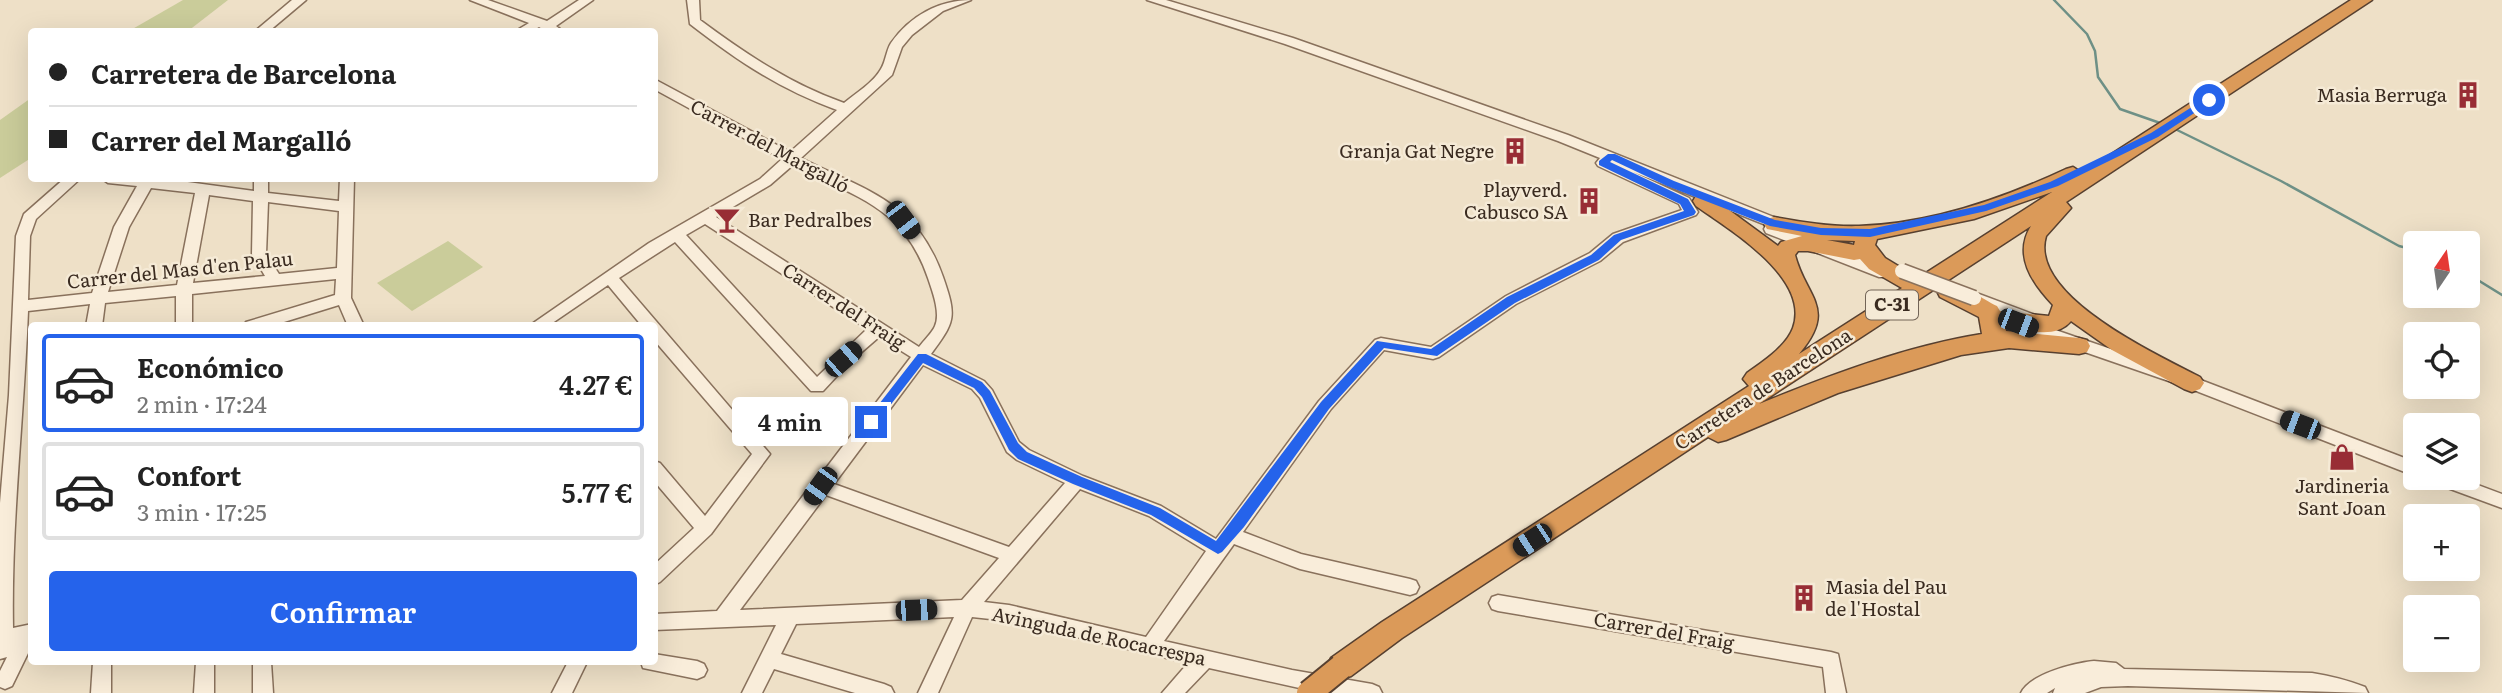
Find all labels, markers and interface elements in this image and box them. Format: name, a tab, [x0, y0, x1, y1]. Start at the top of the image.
text: Carretera de Barcelona	[91, 53, 396, 92]
place label: Masia Berruga	[2316, 80, 2448, 108]
building icon: Masia Berruga	[2453, 80, 2483, 110]
route start	[2193, 84, 2225, 116]
street label: Carrer del Margalló	[686, 91, 855, 199]
text: Carrer del Margalló	[91, 120, 352, 159]
place label: Granja Gat Negre	[1339, 136, 1494, 164]
building icon: Granja Gat Negre	[1500, 136, 1530, 166]
place label: Playverd. Cabusco SA	[1464, 175, 1568, 225]
building icon: Playverd. Cabusco SA	[1574, 186, 1604, 216]
car	[882, 197, 925, 243]
bar icon: Bar Pedralbes	[712, 205, 742, 235]
place label: Bar Pedralbes	[748, 205, 872, 233]
north arrow	[2403, 231, 2480, 308]
map controls	[2403, 231, 2480, 672]
street label: Carrer del Mas d'en Palau	[65, 243, 294, 295]
street label: Carrer del Fraig	[777, 255, 912, 356]
road number: C-31	[1866, 290, 1918, 320]
car	[1995, 306, 2042, 340]
street label: Carretera de Barcelona	[1668, 320, 1857, 456]
button: locate	[2403, 322, 2480, 399]
car	[821, 337, 866, 381]
text: Económico	[137, 347, 284, 386]
icon: car	[53, 352, 116, 415]
text: 4.27 €	[559, 364, 633, 403]
text: 2 min · 17:24	[137, 386, 267, 420]
callout: 4 min	[731, 398, 846, 446]
text: 4 min	[758, 404, 822, 438]
route end	[855, 406, 887, 438]
car	[2277, 408, 2324, 442]
button: layers	[2403, 413, 2480, 490]
shop icon: Jardineria Sant Joan	[2327, 442, 2357, 472]
text: Confort	[137, 455, 241, 494]
icon: car	[53, 460, 116, 523]
car	[800, 463, 841, 509]
place label: Jardineria Sant Joan	[2295, 471, 2390, 521]
text: 5.77 €	[562, 472, 633, 511]
text: 3 min · 17:25	[137, 494, 267, 528]
button: +	[2403, 504, 2480, 581]
car	[1509, 520, 1556, 560]
button: Confirmar	[49, 571, 637, 651]
place label: Masia del Pau de l'Hostal	[1825, 572, 1947, 622]
building icon: Masia del Pau de l'Hostal	[1789, 583, 1819, 613]
button: −	[2403, 595, 2480, 672]
car	[895, 599, 938, 621]
street label: Avinguda de Rocacrespa	[990, 599, 1210, 672]
street label: Carrer del Fraig	[1592, 604, 1737, 656]

